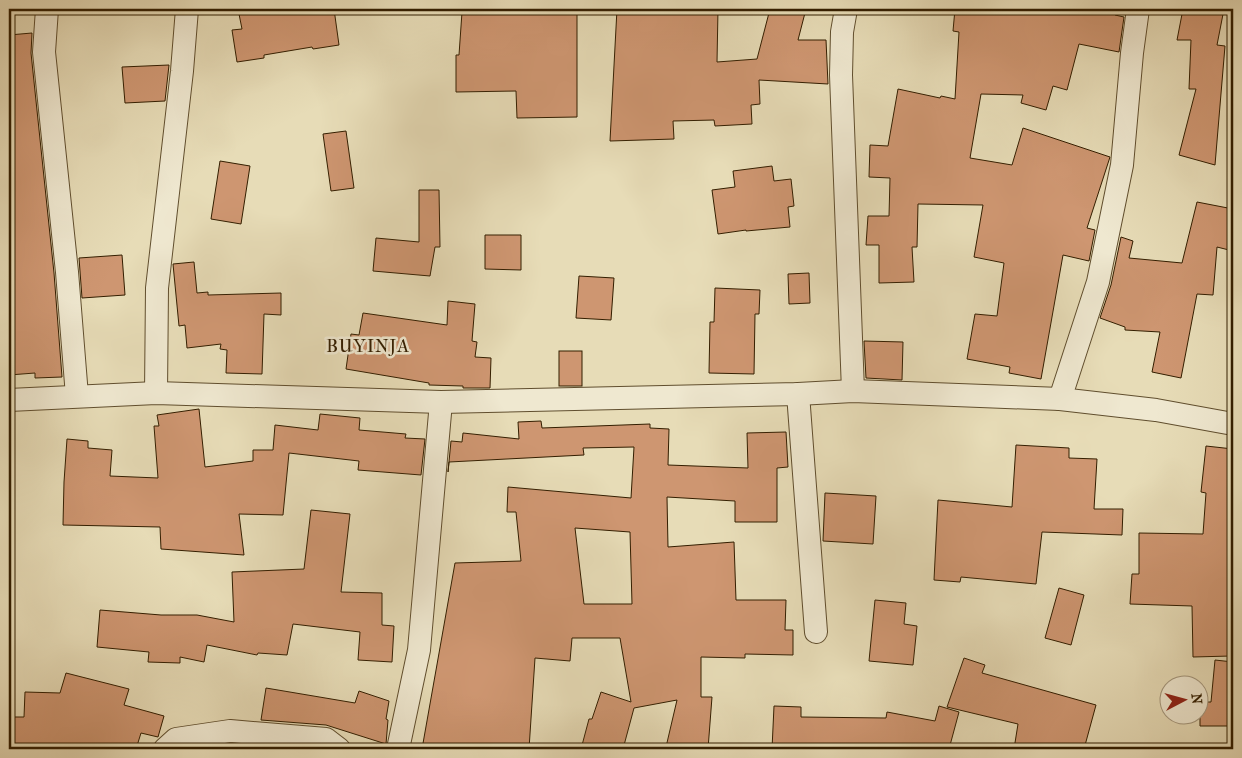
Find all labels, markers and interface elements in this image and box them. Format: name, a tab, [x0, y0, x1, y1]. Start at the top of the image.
district label: BUYINJA	[326, 336, 410, 357]
north arrow	[1160, 676, 1210, 726]
text: N	[1187, 693, 1205, 705]

